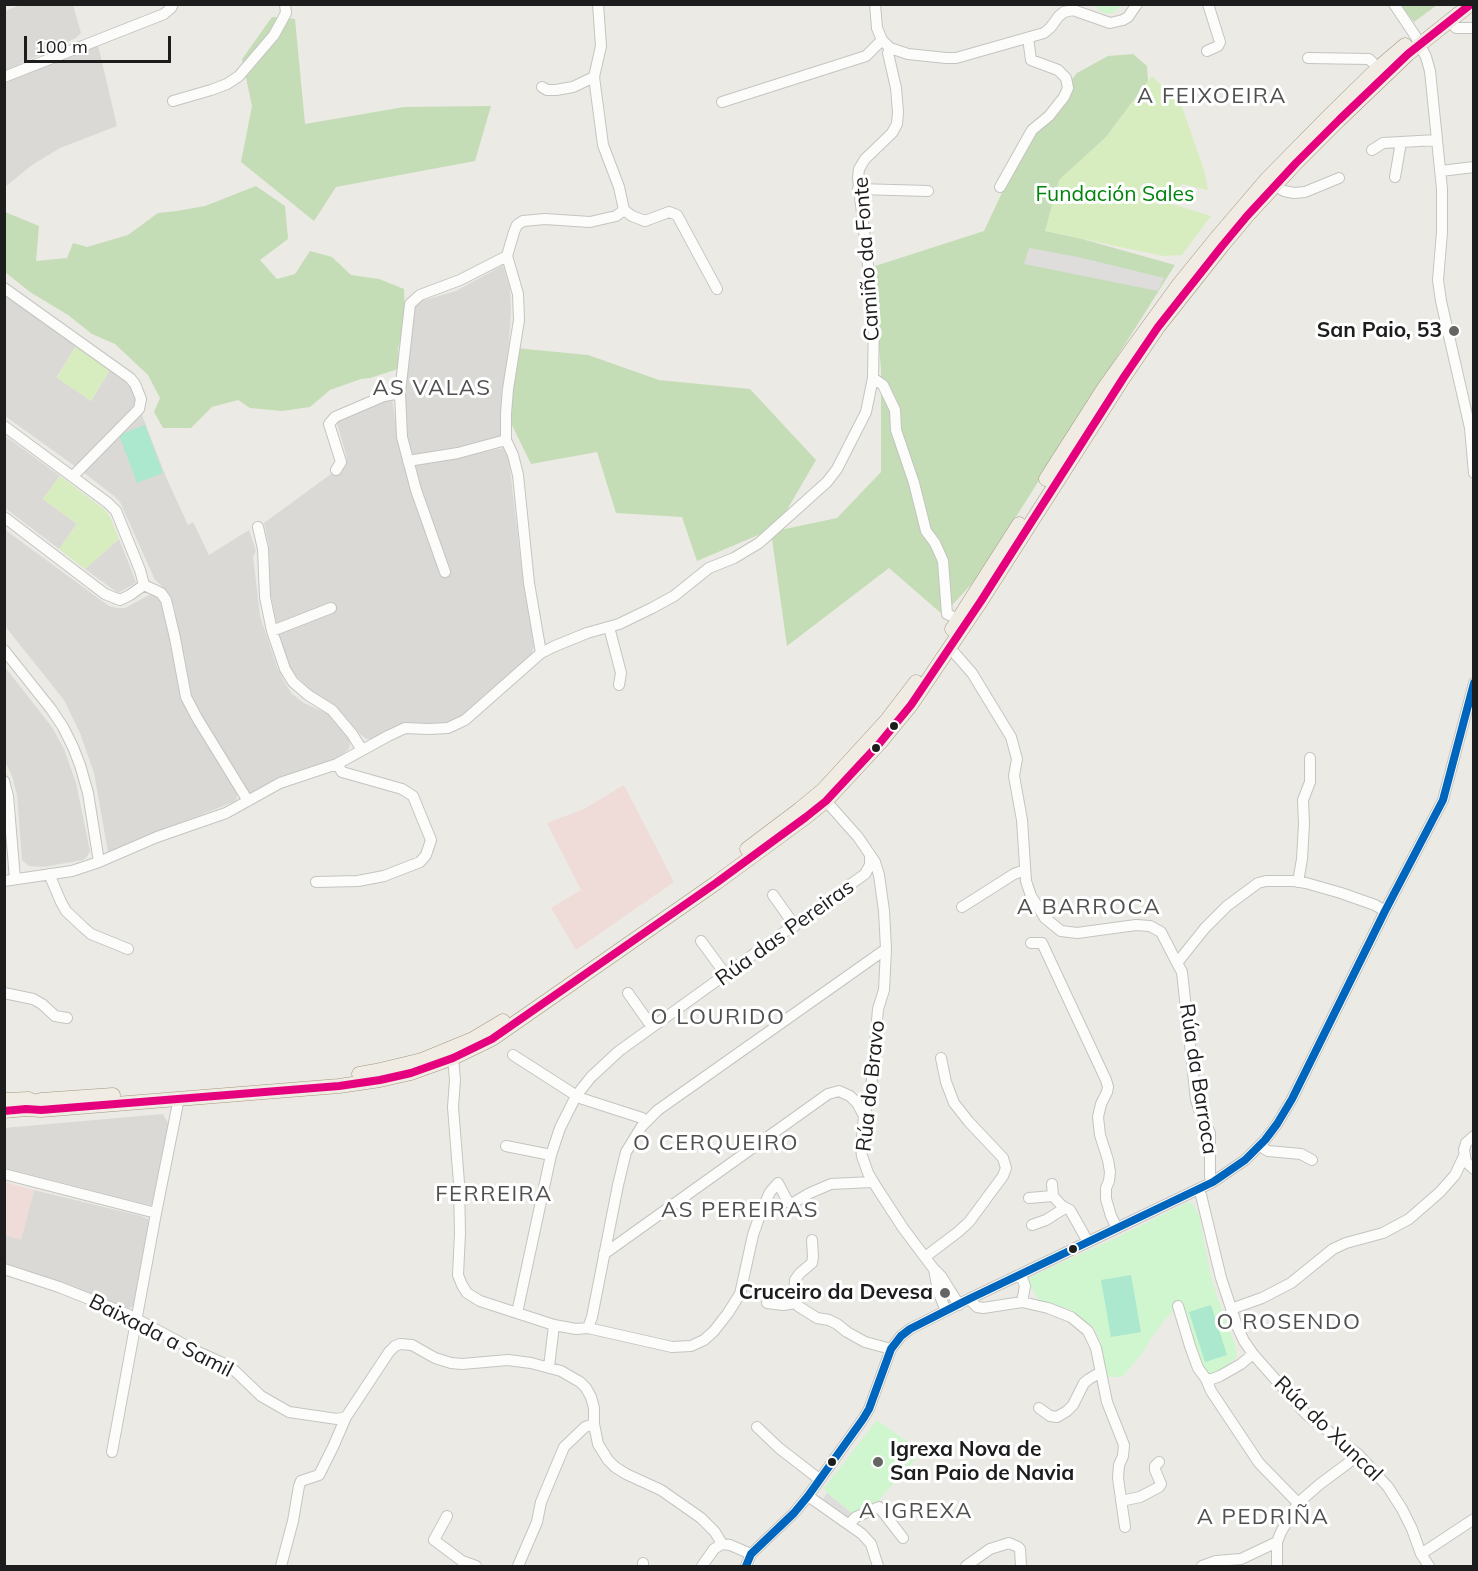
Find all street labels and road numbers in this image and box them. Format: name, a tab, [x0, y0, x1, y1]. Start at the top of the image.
street label: Camiño da Fonte	[849, 176, 885, 342]
street label: Rúa das Pereiras	[711, 874, 859, 992]
street label: Rúa da Barroca	[1174, 1002, 1222, 1156]
street label: Rúa do Bravo	[852, 1019, 890, 1153]
street label: Baixada a Samil	[85, 1289, 237, 1383]
street label: Rúa do Xuncal	[1269, 1371, 1387, 1487]

